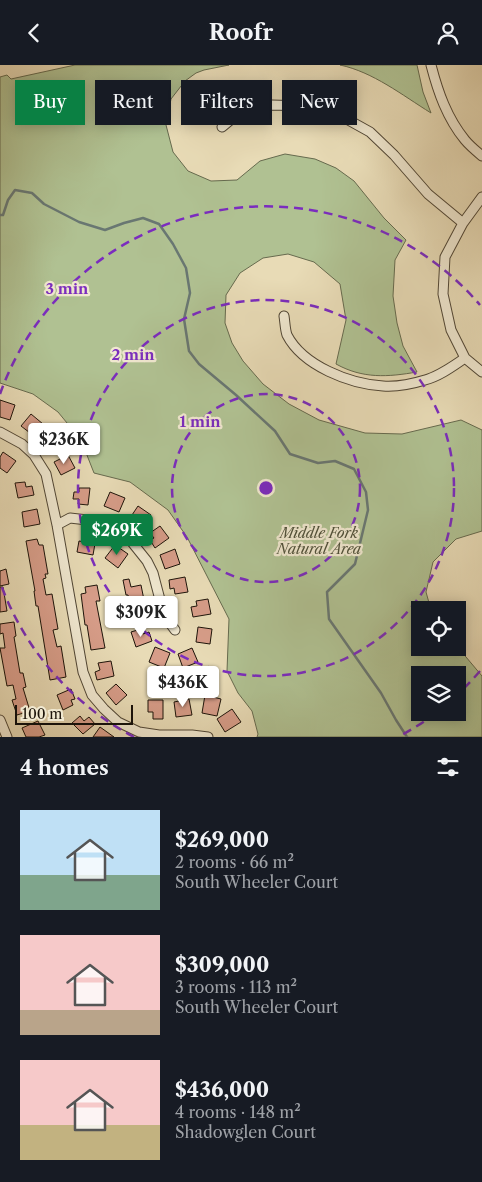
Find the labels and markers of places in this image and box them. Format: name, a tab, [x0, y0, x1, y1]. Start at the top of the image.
pin: $236K	[29, 423, 99, 465]
centre of rings	[257, 479, 275, 497]
pin: $269K	[82, 513, 152, 556]
pin: $309K	[106, 595, 176, 638]
pin: $436K	[148, 665, 218, 708]

